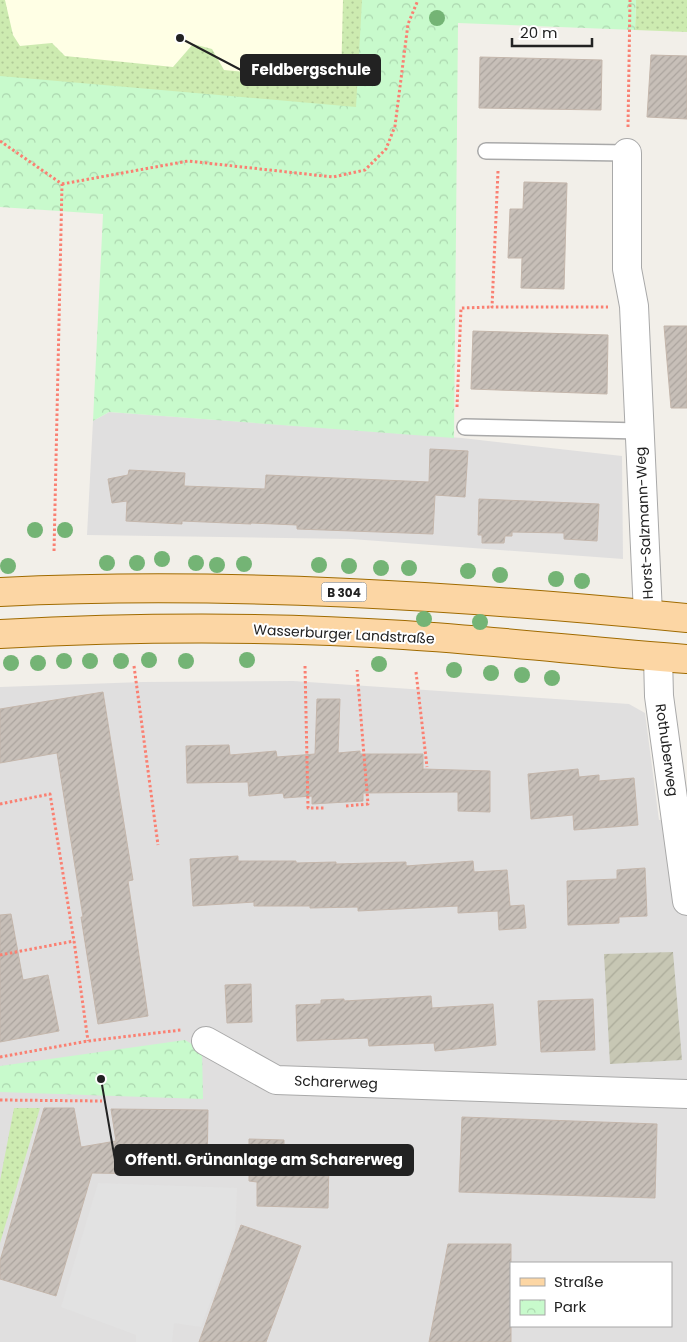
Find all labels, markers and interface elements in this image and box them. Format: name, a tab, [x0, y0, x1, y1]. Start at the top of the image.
scale bar	[512, 15, 592, 47]
text: 20 m	[520, 22, 558, 43]
callout: Feldbergschule	[241, 55, 380, 85]
text: Feldbergschule	[251, 59, 371, 80]
street label: Horst-Salzmann-Weg	[630, 446, 658, 600]
road number: B 304	[322, 582, 366, 602]
street label: Wasserburger Landstraße	[253, 619, 436, 649]
street label: Rothuberweg	[651, 702, 683, 798]
street label: Scharerweg	[294, 1071, 378, 1093]
callout: Offentl. Grünanlage am Scharerweg	[115, 1145, 413, 1175]
text: Offentl. Grünanlage am Scharerweg	[125, 1149, 403, 1170]
legend	[510, 1262, 672, 1327]
text: Straße	[554, 1271, 604, 1292]
text: Park	[554, 1296, 586, 1317]

